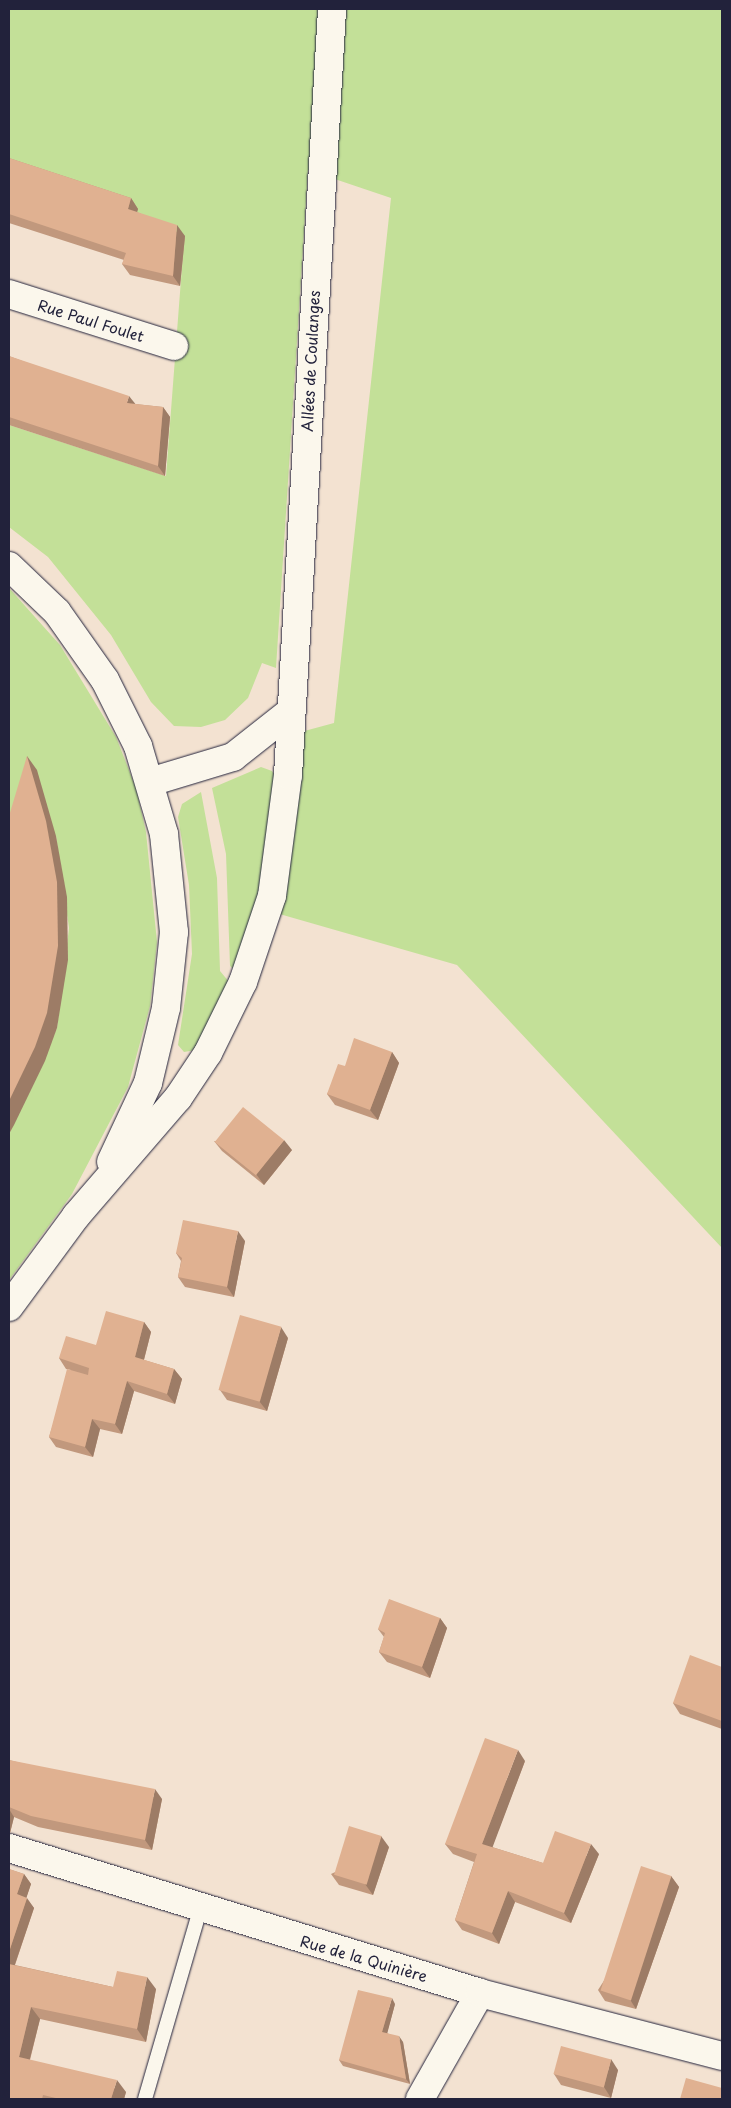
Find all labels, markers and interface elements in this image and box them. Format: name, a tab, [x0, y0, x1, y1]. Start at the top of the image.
street label: Allées de Coulanges	[297, 289, 323, 433]
street label: Rue Paul Foulet	[35, 295, 147, 345]
street label: Rue de la Quinière	[297, 1931, 431, 1985]

